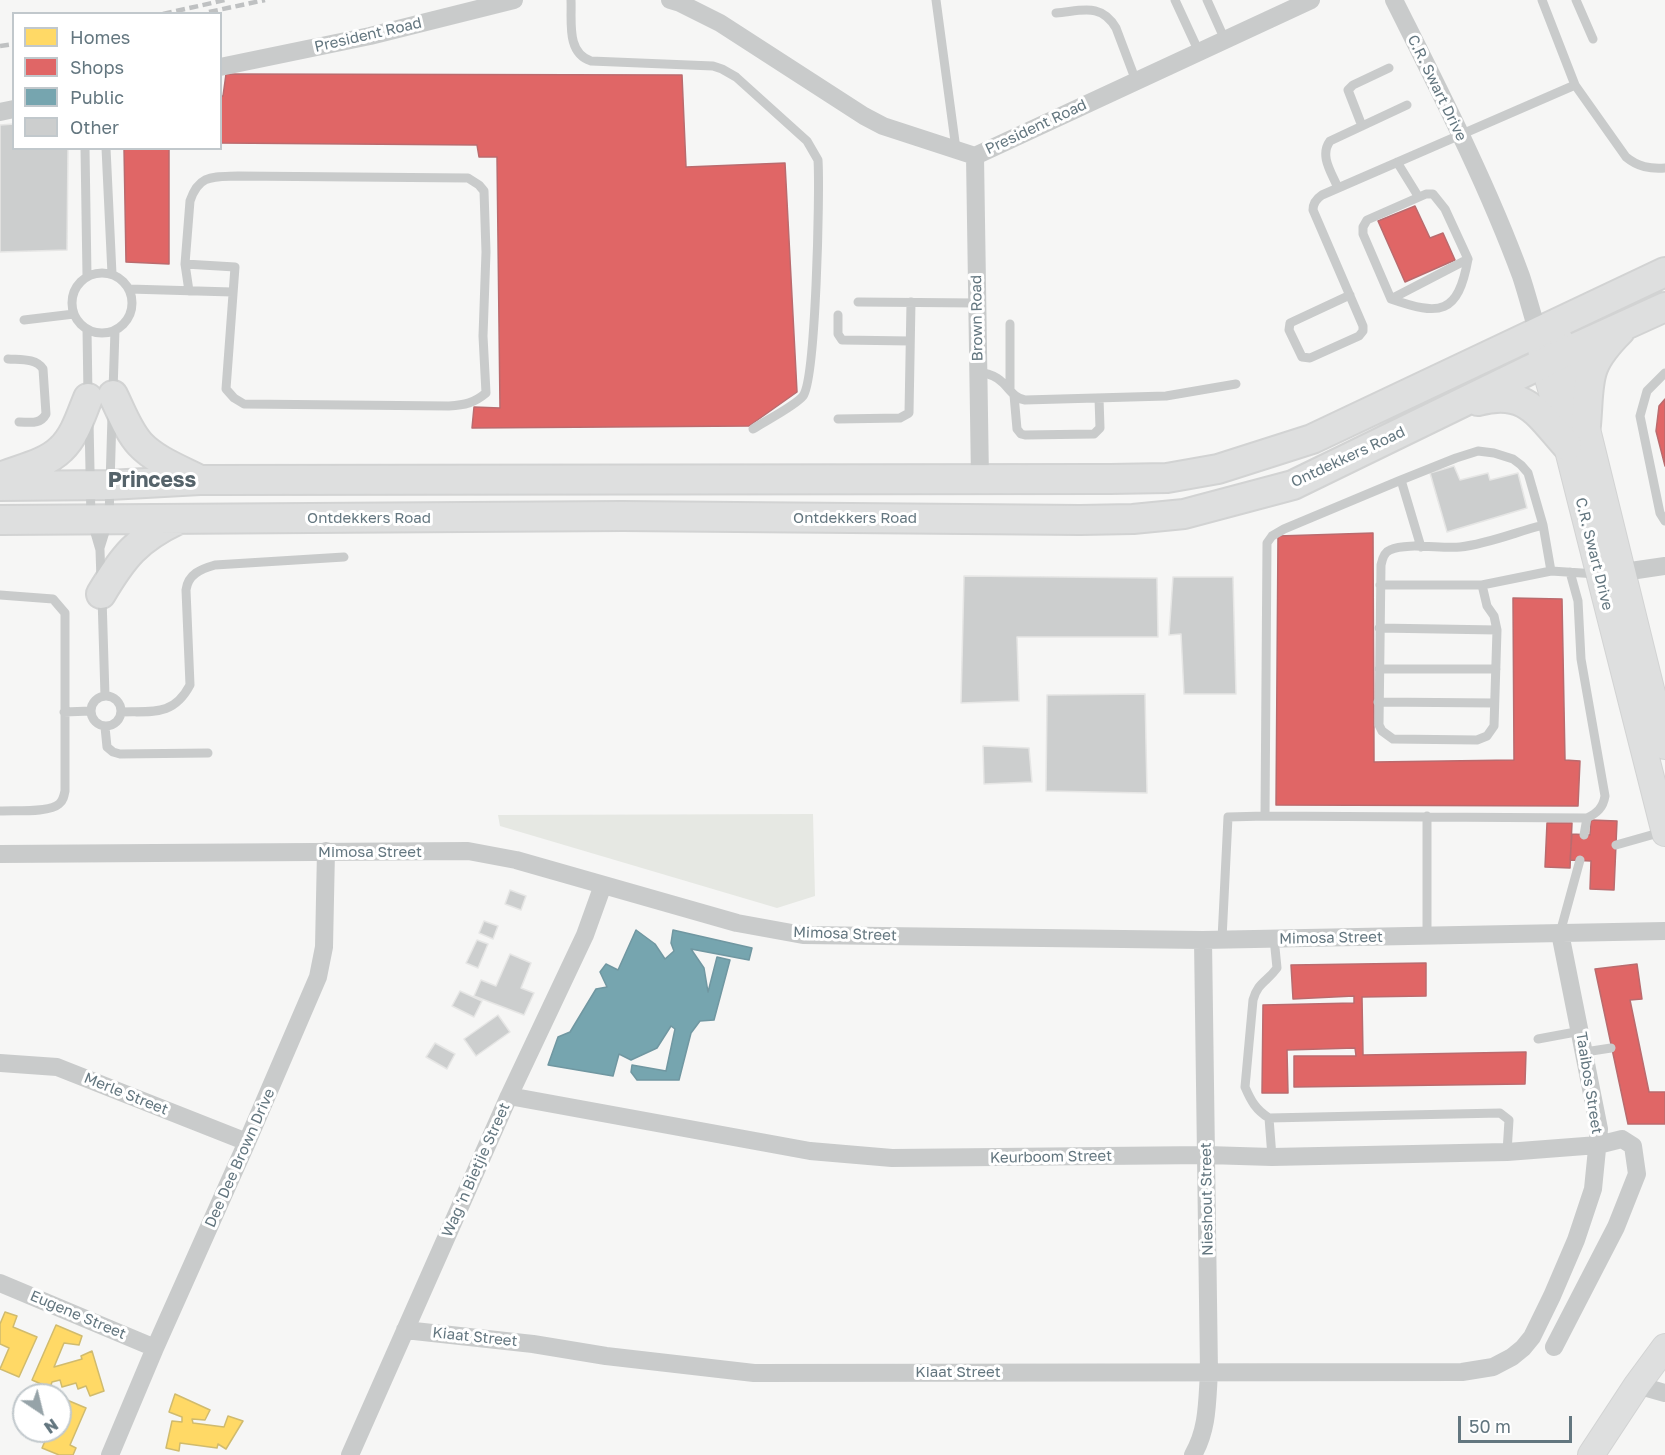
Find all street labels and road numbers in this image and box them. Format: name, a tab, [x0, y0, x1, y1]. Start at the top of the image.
street label: President Road	[313, 14, 423, 56]
street label: C.R. Swart Drive	[1404, 32, 1470, 144]
street label: President Road	[982, 96, 1090, 158]
street label: Brown Road	[967, 275, 987, 361]
street label: Ontdekkers Road	[1288, 423, 1408, 491]
street label: C.R. Swart Drive	[1571, 496, 1617, 612]
street label: Ontdekkers Road	[307, 509, 431, 527]
street label: Ontdekkers Road	[793, 509, 917, 527]
street label: Mimosa Street	[318, 843, 422, 861]
street label: Mimosa Street	[793, 923, 897, 945]
street label: Mimosa Street	[1279, 928, 1383, 948]
street label: Taaibos Street	[1572, 1031, 1606, 1135]
street label: Merle Street	[81, 1069, 171, 1119]
street label: Dee Dee Brown Drive	[201, 1086, 279, 1230]
street label: Wag 'n Bietjie Street	[438, 1100, 514, 1240]
street label: Nieshout Street	[1197, 1142, 1217, 1256]
street label: Keurboom Street	[990, 1147, 1112, 1167]
street label: Eugene Street	[27, 1287, 129, 1343]
street label: Kiaat Street	[432, 1324, 518, 1350]
street label: Kiaat Street	[915, 1363, 1001, 1381]

